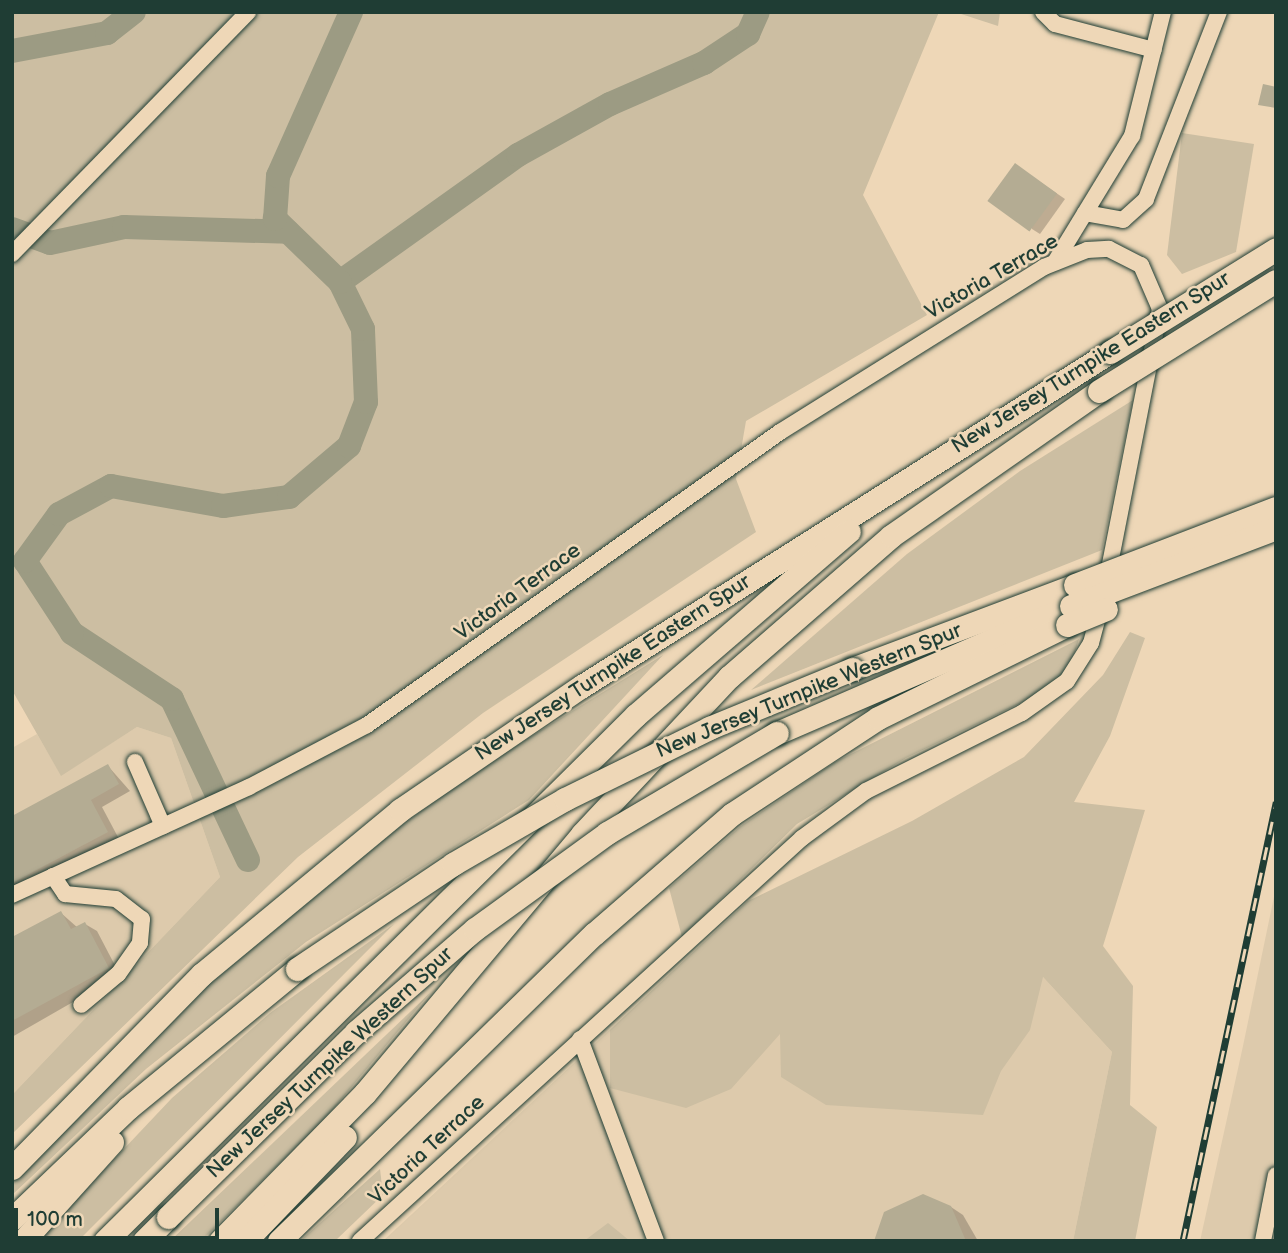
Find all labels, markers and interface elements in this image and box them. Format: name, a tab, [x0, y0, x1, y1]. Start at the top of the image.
street label: Victoria Terrace	[921, 229, 1063, 325]
street label: New Jersey Turnpike Eastern Spur	[946, 266, 1236, 460]
street label: Victoria Terrace	[450, 538, 586, 646]
street label: New Jersey Turnpike Eastern Spur	[469, 568, 757, 768]
street label: New Jersey Turnpike Western Spur	[650, 617, 968, 765]
street label: New Jersey Turnpike Western Spur	[200, 941, 460, 1185]
street label: Victoria Terrace	[364, 1090, 490, 1210]
scale bar	[18, 1194, 222, 1238]
text: 100 m	[27, 1207, 83, 1232]

